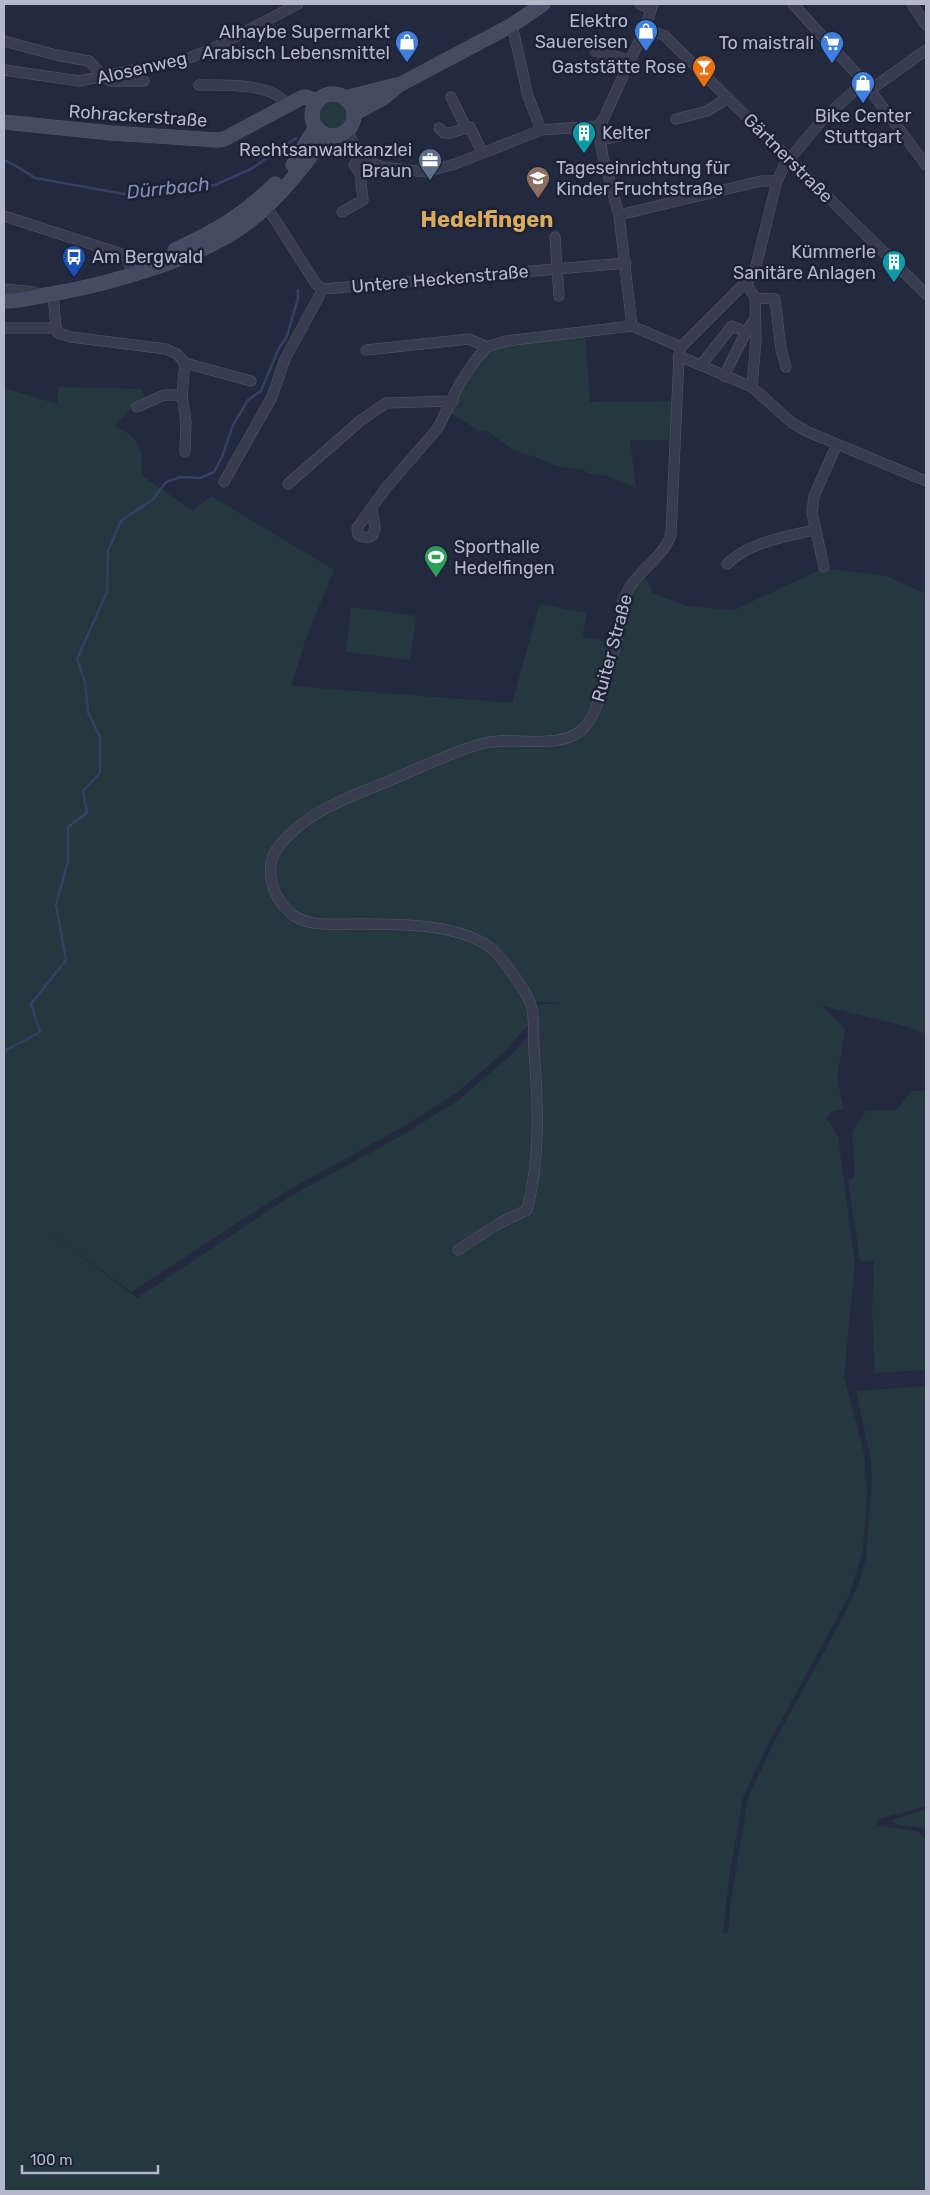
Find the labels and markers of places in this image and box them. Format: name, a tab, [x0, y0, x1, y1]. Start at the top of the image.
place label: Elektro Sauereisen	[535, 10, 628, 53]
shop icon: Elektro Sauereisen	[633, 18, 659, 52]
place label: Alhaybe Supermarkt Arabisch Lebensmittel	[202, 21, 390, 64]
shop icon: Alhaybe Supermarkt Arabisch Lebensmittel	[394, 29, 420, 63]
supermarket icon: To maistrali	[819, 30, 845, 64]
place label: To maistrali	[719, 32, 814, 54]
bar icon: Gaststätte Rose	[691, 54, 717, 88]
place label: Gaststätte Rose	[552, 56, 686, 78]
shop icon: Bike Center Stuttgart	[850, 70, 876, 104]
place label: Bike Center Stuttgart	[815, 105, 911, 148]
building icon: Kelter	[571, 120, 597, 154]
place label: Kelter	[602, 122, 651, 144]
place label: Rechtsanwaltkanzlei Braun	[239, 139, 412, 182]
office icon: Rechtsanwaltkanzlei Braun	[417, 147, 443, 181]
place label: Tageseinrichtung für Kinder Fruchtstraße	[556, 157, 730, 200]
school or university icon: Tageseinrichtung für Kinder Fruchtstraße	[525, 165, 551, 199]
place label: Kümmerle Sanitäre Anlagen	[733, 241, 876, 284]
bus stop icon: Am Bergwald	[61, 244, 87, 278]
place label: Am Bergwald	[92, 246, 203, 268]
building icon: Kümmerle Sanitäre Anlagen	[881, 249, 907, 283]
place label: Sporthalle Hedelfingen	[454, 536, 555, 579]
sports icon: Sporthalle Hedelfingen	[423, 544, 449, 578]

